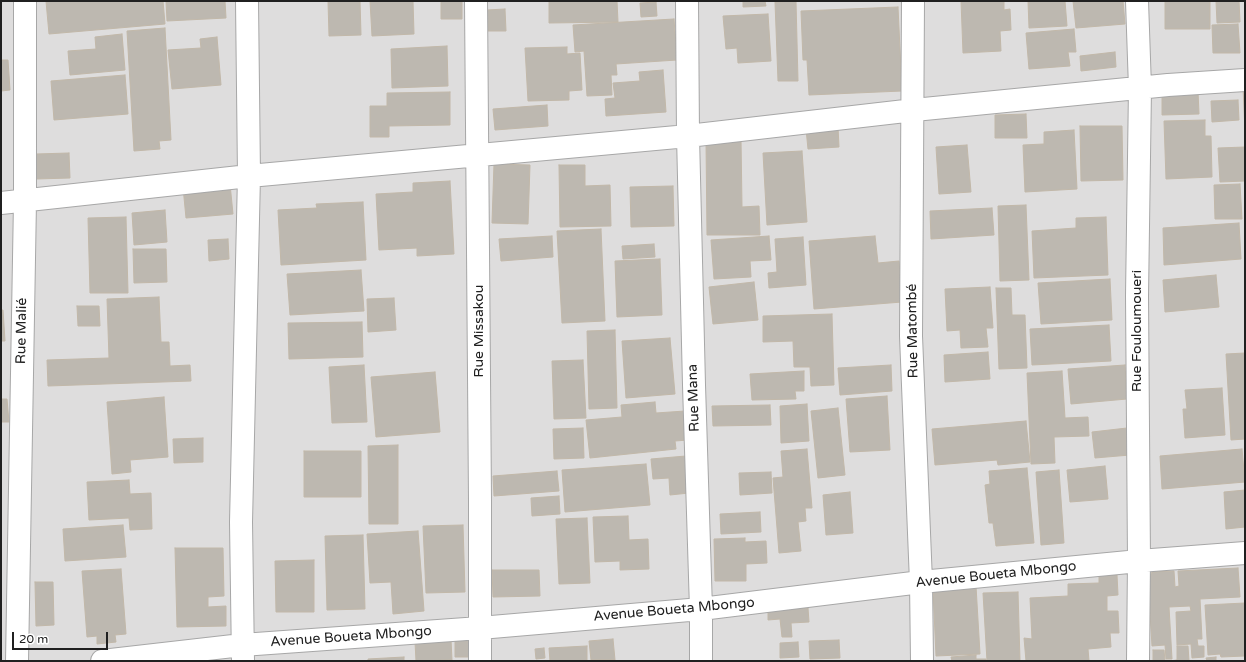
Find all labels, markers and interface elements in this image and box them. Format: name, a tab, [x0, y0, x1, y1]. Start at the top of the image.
street label: Rue Fouloumoueri	[1129, 270, 1145, 392]
street label: Rue Matombé	[904, 284, 922, 378]
street label: Rue Missakou	[471, 285, 487, 377]
street label: Rue Malié	[13, 298, 31, 364]
street label: Rue Mana	[684, 364, 704, 432]
street label: Avenue Boueta Mbongo	[915, 558, 1077, 592]
street label: Avenue Boueta Mbongo	[593, 595, 755, 625]
street label: Avenue Boueta Mbongo	[270, 623, 432, 651]
scale bar	[14, 624, 110, 650]
text: 20 m	[19, 632, 48, 646]

